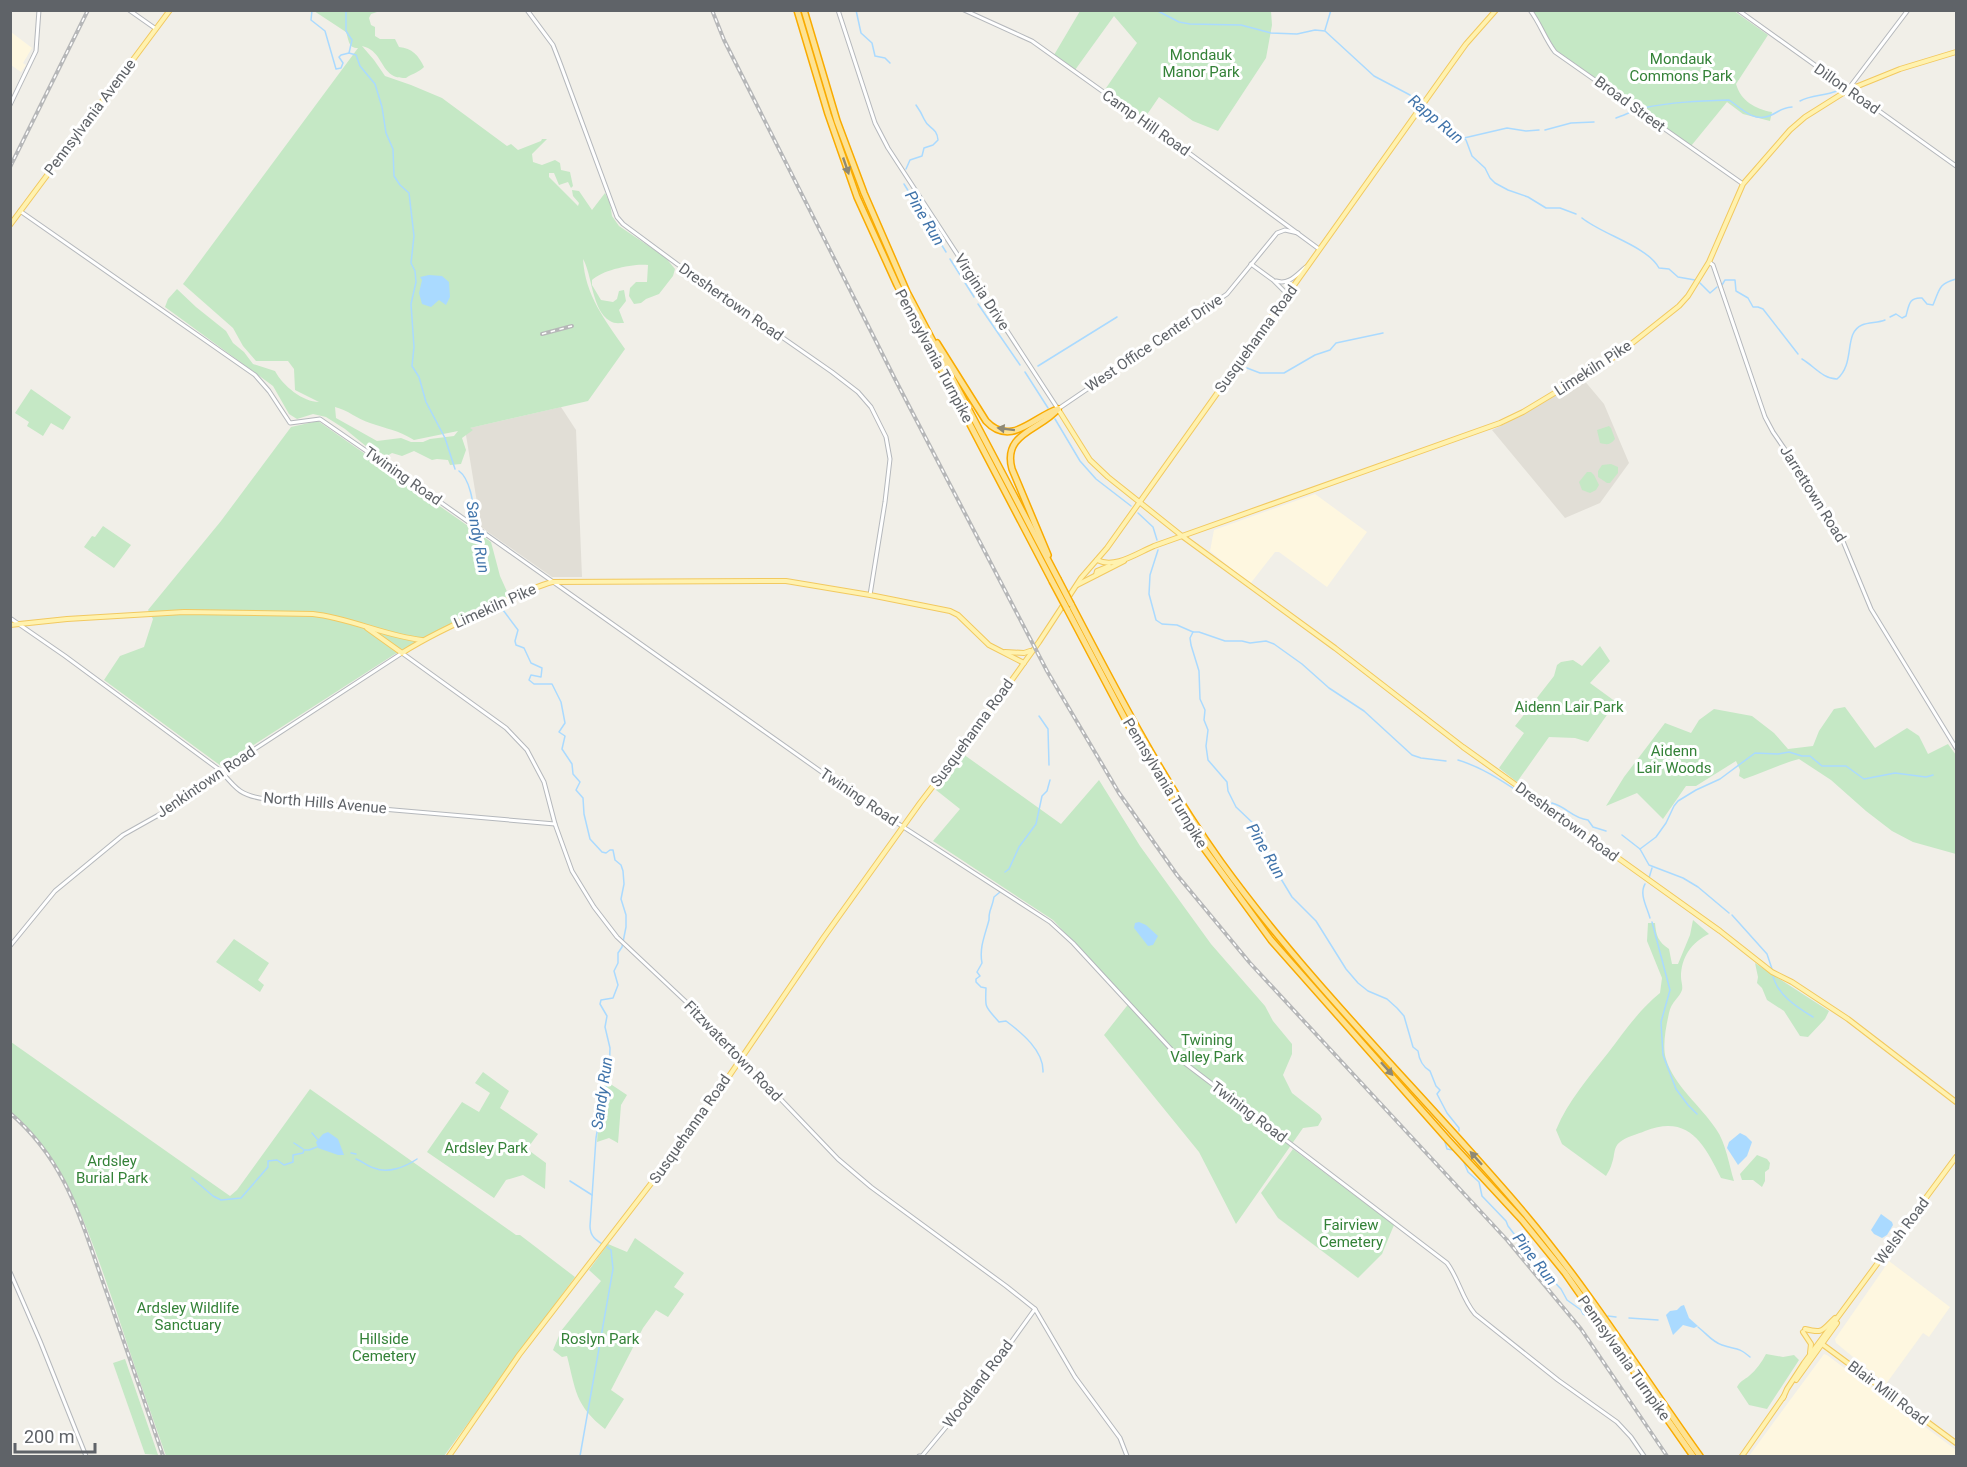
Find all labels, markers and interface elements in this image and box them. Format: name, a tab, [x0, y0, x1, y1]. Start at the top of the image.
park label: Mondauk Manor Park	[1162, 46, 1240, 81]
park label: Mondauk Commons Park	[1629, 50, 1733, 85]
street label: Pennsylvania Avenue	[41, 55, 140, 179]
street label: Dillon Road	[1811, 60, 1883, 118]
street label: Broad Street	[1591, 72, 1669, 136]
street label: Camp Hill Road	[1099, 86, 1193, 160]
water label: Rapp Run	[1405, 90, 1467, 148]
one-way arrow	[842, 158, 852, 176]
water label: Pine Run	[901, 187, 949, 249]
street label: Virginia Drive	[951, 250, 1013, 334]
street label: Dreshertown Road	[675, 259, 787, 345]
street label: Susquehanna Road	[1211, 282, 1301, 396]
street label: Pennsylvania Turnpike	[891, 286, 977, 426]
street label: West Office Center Drive	[1082, 290, 1226, 396]
street label: Limekiln Pike	[1551, 336, 1635, 400]
one-way arrow	[996, 425, 1015, 434]
street label: Jarrettown Road	[1776, 442, 1850, 546]
street label: Twining Road	[361, 443, 445, 509]
water label: Sandy Run	[462, 499, 494, 575]
street label: Limekiln Pike	[451, 580, 539, 632]
street label: Susquehanna Road	[927, 676, 1017, 790]
park label: Aidenn Lair Park	[1514, 698, 1624, 716]
street label: Pennsylvania Turnpike	[1119, 715, 1211, 851]
street label: Jenkintown Road	[153, 742, 259, 822]
park label: Aidenn Lair Woods	[1636, 742, 1712, 777]
street label: Twining Road	[817, 764, 901, 830]
street label: Dreshertown Road	[1512, 779, 1622, 865]
street label: North Hills Avenue	[263, 789, 387, 817]
water label: Pine Run	[1243, 820, 1289, 882]
street label: Fitzwatertown Road	[680, 997, 786, 1105]
park label: Twining Valley Park	[1170, 1031, 1244, 1066]
water label: Sandy Run	[588, 1056, 616, 1130]
one-way arrow	[1380, 1061, 1393, 1076]
street label: Susquehanna Road	[646, 1071, 734, 1187]
street label: Twining Road	[1208, 1078, 1290, 1146]
park label: Ardsley Park	[444, 1139, 528, 1157]
one-way arrow	[1470, 1151, 1483, 1166]
park label: Ardsley Burial Park	[76, 1152, 148, 1187]
street label: Welsh Road	[1871, 1194, 1933, 1268]
park label: Fairview Cemetery	[1319, 1216, 1383, 1251]
water label: Pine Run	[1509, 1229, 1561, 1289]
street label: Pennsylvania Turnpike	[1574, 1292, 1674, 1424]
park label: Ardsley Wildlife Sanctuary	[137, 1299, 239, 1334]
park label: Hillside Cemetery	[352, 1330, 416, 1365]
park label: Roslyn Park	[561, 1330, 640, 1348]
street label: Woodland Road	[939, 1337, 1017, 1431]
street label: Blair Mill Road	[1844, 1357, 1932, 1429]
scale bar	[15, 1416, 94, 1454]
text: 200 m	[24, 1426, 75, 1447]

